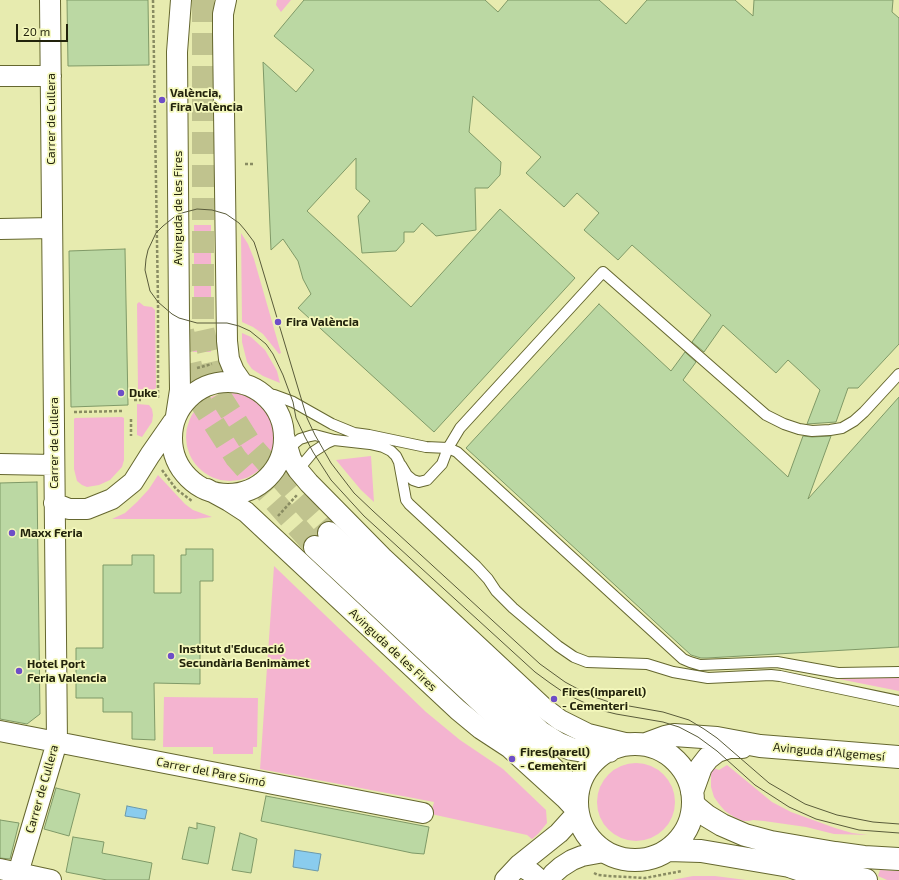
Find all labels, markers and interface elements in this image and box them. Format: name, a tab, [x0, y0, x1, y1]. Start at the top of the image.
scale bar	[18, 16, 70, 42]
text: 20 m	[23, 24, 50, 38]
street label: Carrer de Cullera	[44, 73, 58, 165]
place label: València, Fira València	[170, 86, 243, 114]
marker: València, Fira València	[157, 95, 167, 105]
street label: Avinguda de les Fires	[171, 151, 185, 265]
place label: Fira València	[286, 315, 359, 329]
marker: Fira València	[273, 317, 283, 327]
place label: Duke	[129, 386, 158, 400]
marker: Duke	[116, 388, 126, 398]
street label: Carrer de Cullera	[47, 397, 61, 489]
place label: Maxx Feria	[20, 526, 83, 540]
marker: Maxx Feria	[7, 528, 17, 538]
street label: Avinguda de les Fires	[346, 606, 440, 694]
place label: Institut d'Educació Secundària Benimàmet	[179, 642, 310, 670]
marker: Institut d'Educació Secundària Benimàmet	[166, 651, 176, 661]
place label: Hotel Port Feria Valencia	[27, 657, 106, 685]
marker: Hotel Port Feria Valencia	[14, 666, 24, 676]
place label: Fires(imparell) - Cementeri	[562, 685, 646, 713]
marker: Fires(imparell) - Cementeri	[549, 694, 559, 704]
street label: Avinguda d'Algemesí	[772, 740, 886, 764]
street label: Carrer de Cullera	[22, 743, 62, 835]
place label: Fires(parell) - Cementeri	[520, 745, 590, 773]
street label: Carrer del Pare Simó	[155, 754, 267, 790]
marker: Fires(parell) - Cementeri	[507, 754, 517, 764]

